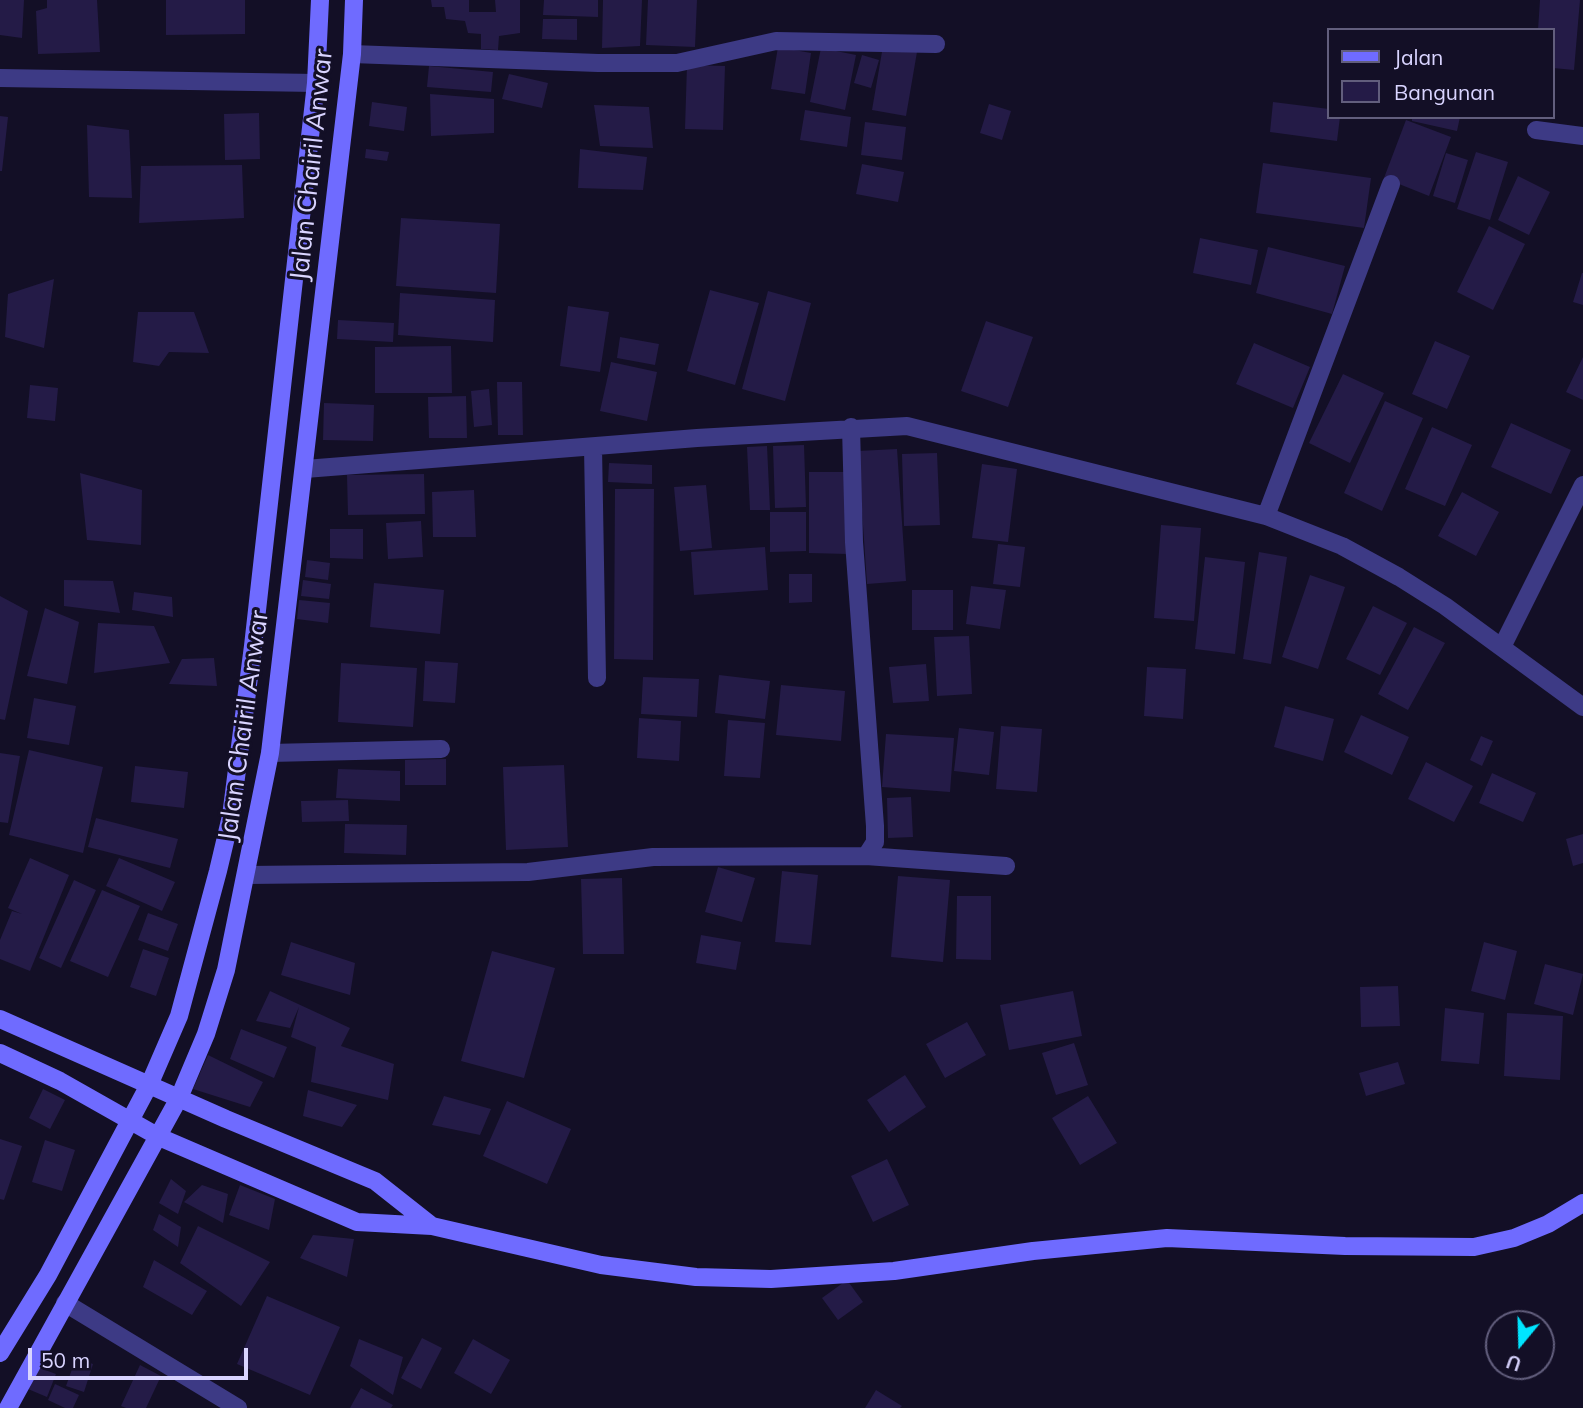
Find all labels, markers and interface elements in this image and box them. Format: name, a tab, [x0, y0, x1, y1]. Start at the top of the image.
legend	[1328, 28, 1555, 119]
text: Jalan	[1394, 44, 1443, 70]
street label: Jalan Chairil Anwar	[284, 48, 340, 282]
text: Bangunan	[1394, 79, 1495, 105]
street label: Jalan Chairil Anwar	[212, 608, 276, 844]
north arrow	[1485, 1310, 1555, 1380]
scale bar	[32, 1334, 252, 1378]
text: 50 m	[41, 1347, 90, 1373]
text: U	[1503, 1349, 1524, 1377]

